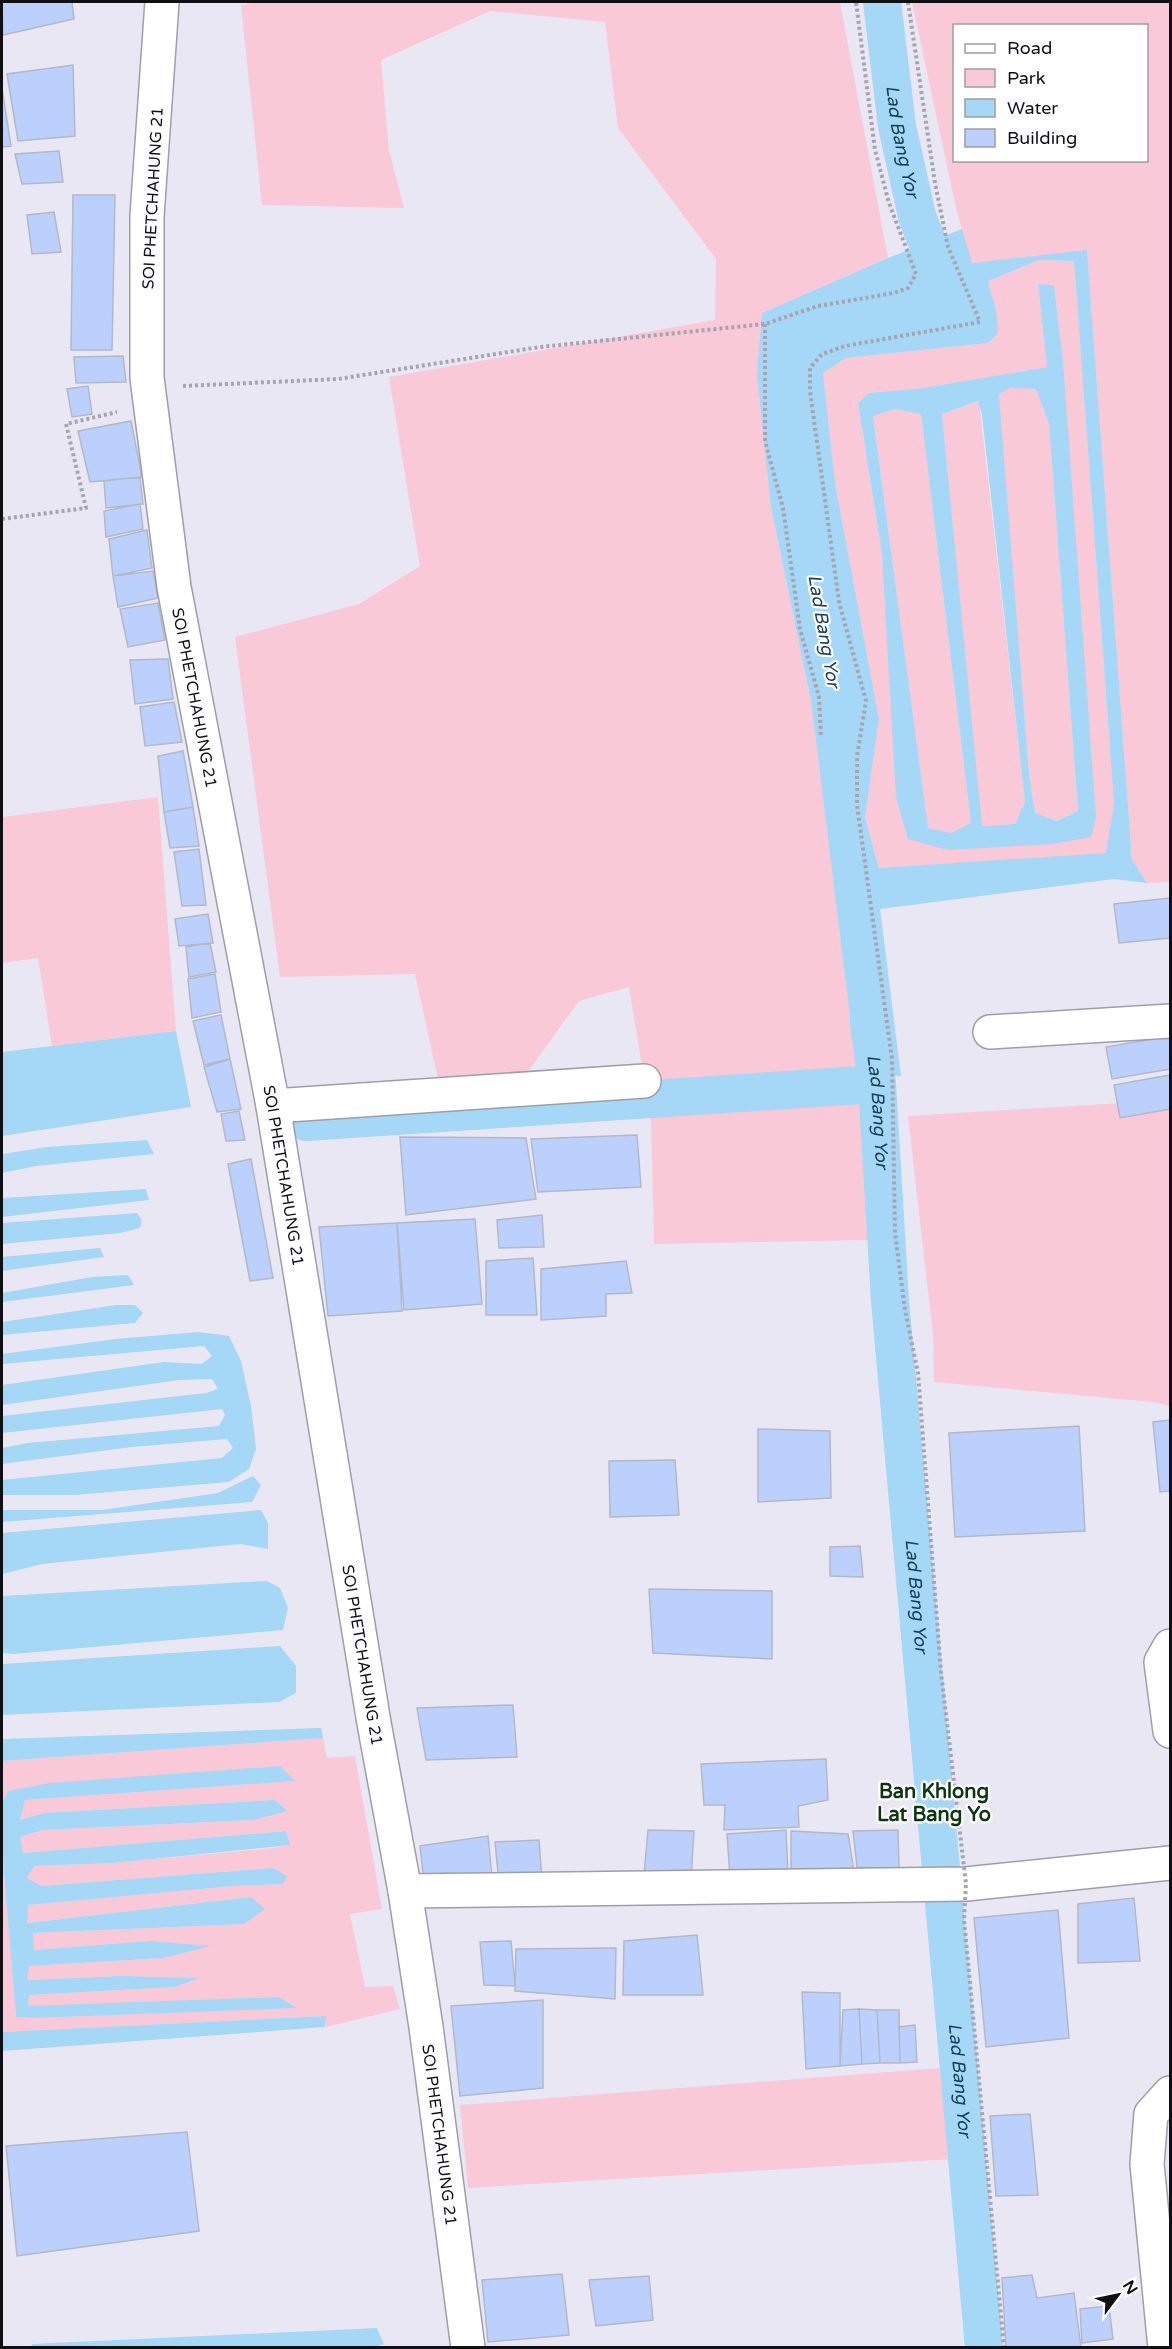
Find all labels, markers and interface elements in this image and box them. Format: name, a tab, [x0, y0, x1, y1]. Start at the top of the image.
legend	[953, 24, 1148, 162]
text: Road	[1007, 37, 1052, 59]
text: Park	[1007, 67, 1046, 89]
water label: Lad Bang Yor	[881, 84, 924, 202]
text: Water	[1007, 97, 1058, 119]
street label: SOI PHETCHAHUNG 21	[138, 106, 168, 290]
text: Building	[1007, 127, 1077, 149]
water label: Lad Bang Yor	[803, 573, 845, 691]
street label: SOI PHETCHAHUNG 21	[167, 606, 221, 790]
water label: Lad Bang Yor	[862, 1053, 893, 1171]
street label: SOI PHETCHAHUNG 21	[258, 1084, 308, 1267]
water label: Lad Bang Yor	[900, 1538, 933, 1656]
street label: SOI PHETCHAHUNG 21	[337, 1563, 387, 1747]
district label: Ban Khlong Lat Bang Yo	[877, 1780, 991, 1827]
water label: Lad Bang Yor	[944, 2022, 976, 2140]
street label: SOI PHETCHAHUNG 21	[417, 2043, 461, 2227]
north arrow	[1088, 2265, 1148, 2325]
text: N	[1118, 2277, 1142, 2298]

